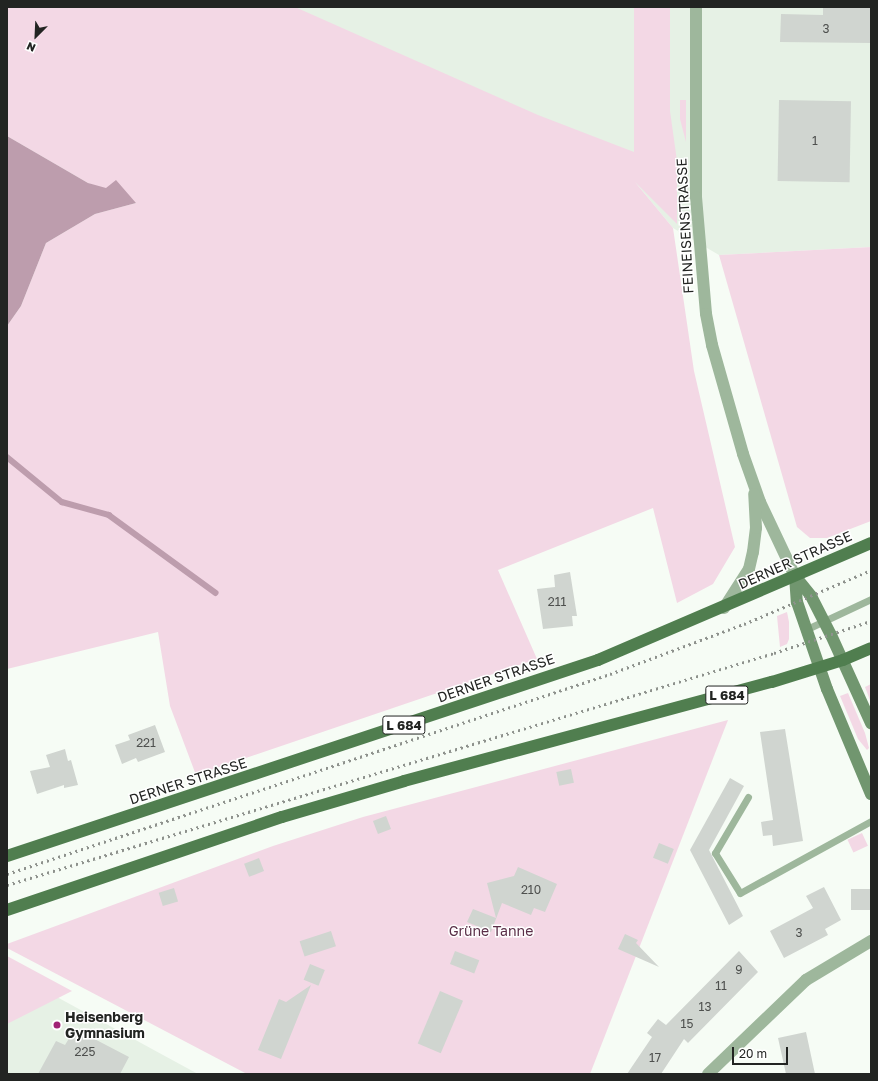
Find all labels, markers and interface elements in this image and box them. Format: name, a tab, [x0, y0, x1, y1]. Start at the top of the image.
north arrow	[16, 16, 56, 56]
house number: 3	[822, 22, 830, 36]
text: N	[24, 40, 37, 55]
house number: 1	[812, 134, 818, 148]
street label: FEINEISENSTRASSE	[673, 158, 697, 294]
street label: DERNER STRASSE	[736, 527, 854, 593]
house number: 211	[548, 595, 566, 609]
street label: DERNER STRASSE	[435, 650, 557, 706]
road number: L 684	[705, 684, 749, 706]
road number: L 684	[382, 714, 426, 736]
house number: 221	[136, 736, 156, 750]
street label: DERNER STRASSE	[127, 754, 249, 808]
house number: 210	[521, 883, 541, 897]
park label: Grüne Tanne	[449, 923, 533, 939]
house number: 3	[795, 926, 803, 940]
house number: 9	[735, 963, 743, 977]
house number: 11	[715, 979, 727, 993]
house number: 13	[699, 1000, 711, 1014]
place label: Heisenberg Gymnasium	[65, 1009, 145, 1042]
house number: 15	[681, 1017, 693, 1031]
marker: Heisenberg Gymnasium	[52, 1020, 62, 1030]
scale bar	[734, 1039, 790, 1065]
house number: 225	[75, 1045, 95, 1059]
text: 20 m	[739, 1046, 767, 1061]
house number: 17	[649, 1051, 661, 1065]

